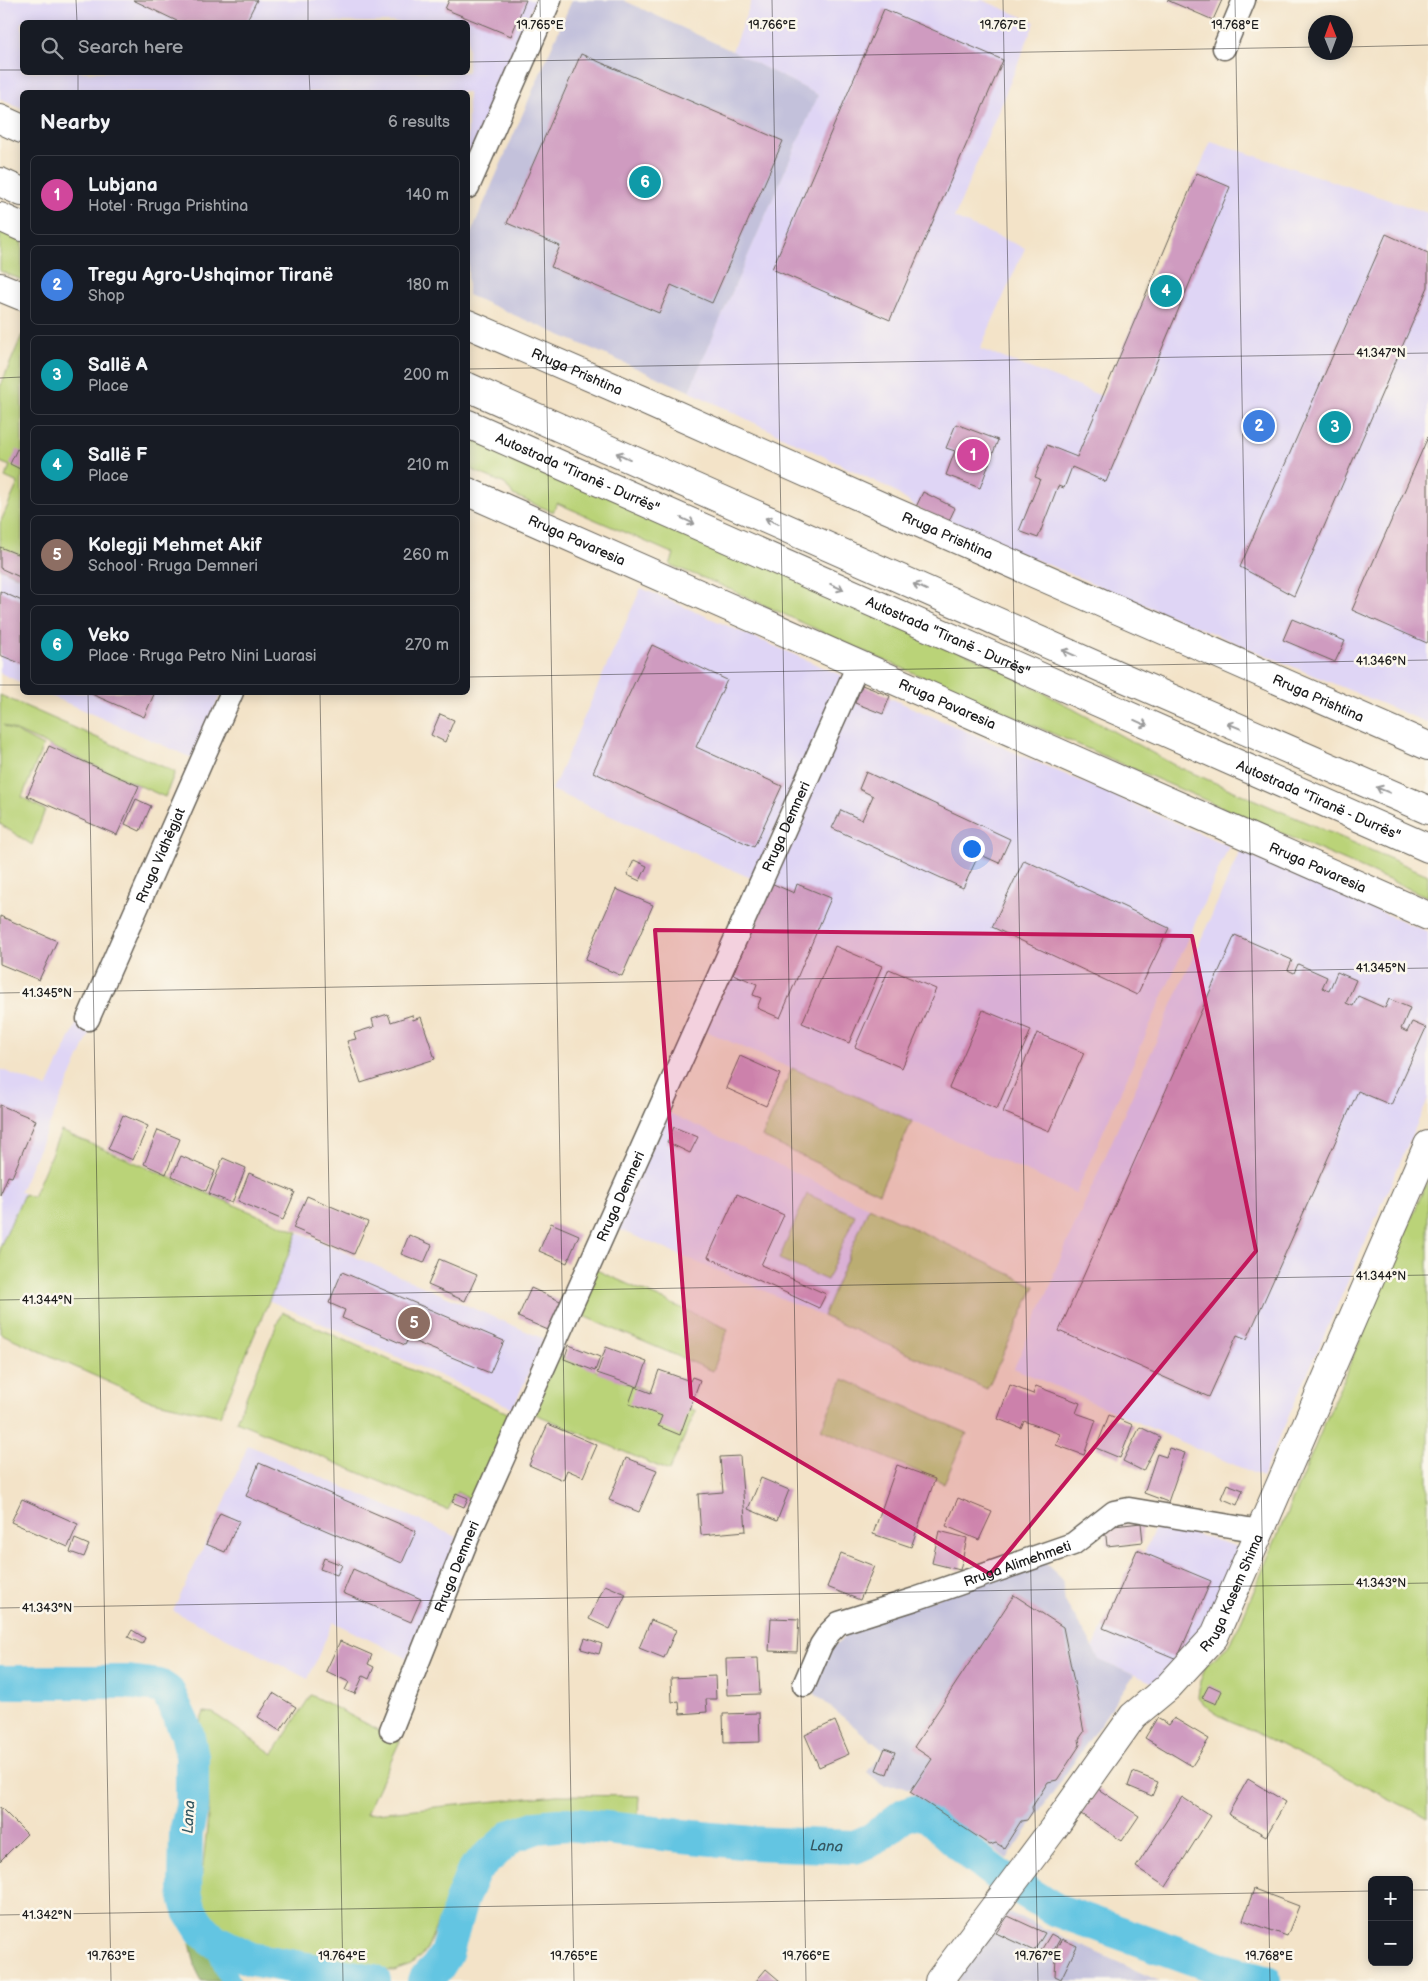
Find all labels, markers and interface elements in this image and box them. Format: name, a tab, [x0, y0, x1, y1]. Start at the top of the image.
north arrow	[1308, 15, 1353, 60]
text: 19.765°E	[516, 18, 564, 33]
text: 19.766°E	[748, 18, 796, 33]
text: 19.767°E	[980, 18, 1026, 33]
text: 19.768°E	[1211, 18, 1259, 33]
search box	[20, 20, 470, 75]
icon: search	[38, 34, 66, 62]
text: Search here	[78, 36, 183, 59]
text: Nearby	[40, 110, 110, 135]
text: 6 results	[388, 113, 450, 132]
pin: 6	[629, 163, 661, 201]
text: Lubjana	[88, 174, 158, 197]
text: 1	[54, 186, 60, 205]
text: 140 m	[406, 186, 449, 205]
text: Hotel · Rruga Prishtina	[88, 197, 248, 216]
text: Tregu Agro-Ushqimor Tiranë	[88, 264, 333, 287]
pin: 4	[1150, 272, 1182, 310]
text: 2	[52, 276, 62, 295]
text: 180 m	[407, 276, 449, 295]
text: Shop	[88, 287, 125, 306]
street label: Rruga Prishtina	[529, 344, 626, 399]
text: 41.347°N	[1356, 346, 1406, 361]
text: Sallë A	[88, 354, 148, 377]
text: 3	[52, 366, 62, 385]
text: 200 m	[403, 366, 449, 385]
text: Place	[88, 377, 129, 396]
pin: 2	[1243, 407, 1275, 445]
pin: 3	[1319, 408, 1351, 446]
street label: Autostrada "Tiranë - Durrës"	[493, 429, 662, 516]
pin: 1	[957, 436, 989, 474]
text: Sallë F	[88, 444, 148, 467]
one-way arrow	[616, 450, 631, 460]
text: 4	[52, 456, 62, 475]
text: 210 m	[407, 456, 449, 475]
text: Place	[88, 467, 129, 486]
street label: Rruga Prishtina	[899, 508, 996, 563]
street label: Rruga Pavaresia	[526, 511, 628, 569]
one-way arrow	[765, 515, 780, 525]
one-way arrow	[680, 517, 695, 526]
text: Kolegji Mehmet Akif	[88, 534, 262, 557]
text: 5	[52, 546, 62, 565]
text: 260 m	[403, 546, 449, 565]
text: School · Rruga Demneri	[88, 557, 258, 576]
one-way arrow	[829, 582, 844, 592]
one-way arrow	[913, 582, 928, 591]
street label: Autostrada "Tiranë - Durrës"	[864, 593, 1033, 680]
text: Veko	[88, 624, 130, 647]
text: 6	[52, 636, 62, 655]
text: 270 m	[405, 636, 449, 655]
text: Place · Rruga Petro Nini Luarasi	[88, 647, 317, 666]
one-way arrow	[1062, 648, 1077, 658]
text: 41.346°N	[1356, 654, 1406, 669]
street label: Rruga Prishtina	[1270, 670, 1367, 725]
street label: Rruga Pavaresia	[896, 675, 999, 733]
one-way arrow	[1133, 718, 1148, 728]
one-way arrow	[1227, 720, 1242, 730]
street label: Autostrada "Tiranë - Durrës"	[1234, 756, 1403, 843]
street label: Rruga Demneri	[758, 779, 813, 874]
one-way arrow	[1376, 785, 1391, 795]
street label: Rruga Vidhëgjat	[132, 804, 189, 905]
your location	[959, 836, 985, 862]
street label: Rruga Pavaresia	[1267, 838, 1369, 896]
text: 41.345°N	[1356, 961, 1406, 976]
text: 41.345°N	[22, 986, 72, 1001]
street label: Rruga Demneri	[593, 1148, 648, 1244]
text: 41.344°N	[1356, 1269, 1406, 1284]
text: 41.344°N	[22, 1293, 72, 1308]
pin: 5	[398, 1304, 430, 1342]
street label: Rruga Demneri	[430, 1518, 483, 1615]
street label: Rruga Kasem Shima	[1196, 1531, 1266, 1655]
street label: Rruga Alimehmeti	[961, 1537, 1073, 1590]
text: 41.343°N	[1356, 1576, 1406, 1591]
text: 41.343°N	[22, 1601, 72, 1616]
water label: Lana	[179, 1800, 199, 1834]
water label: Lana	[810, 1836, 844, 1856]
map controls	[1368, 1876, 1413, 1966]
button: +	[1368, 1876, 1413, 1921]
text: 41.342°N	[22, 1908, 72, 1923]
button: −	[1368, 1921, 1413, 1966]
text: 19.763°E	[87, 1949, 135, 1964]
text: 19.764°E	[318, 1949, 366, 1964]
text: 19.765°E	[550, 1949, 598, 1964]
text: 19.766°E	[782, 1949, 830, 1964]
text: 19.767°E	[1015, 1949, 1061, 1964]
text: 19.768°E	[1245, 1949, 1293, 1964]

